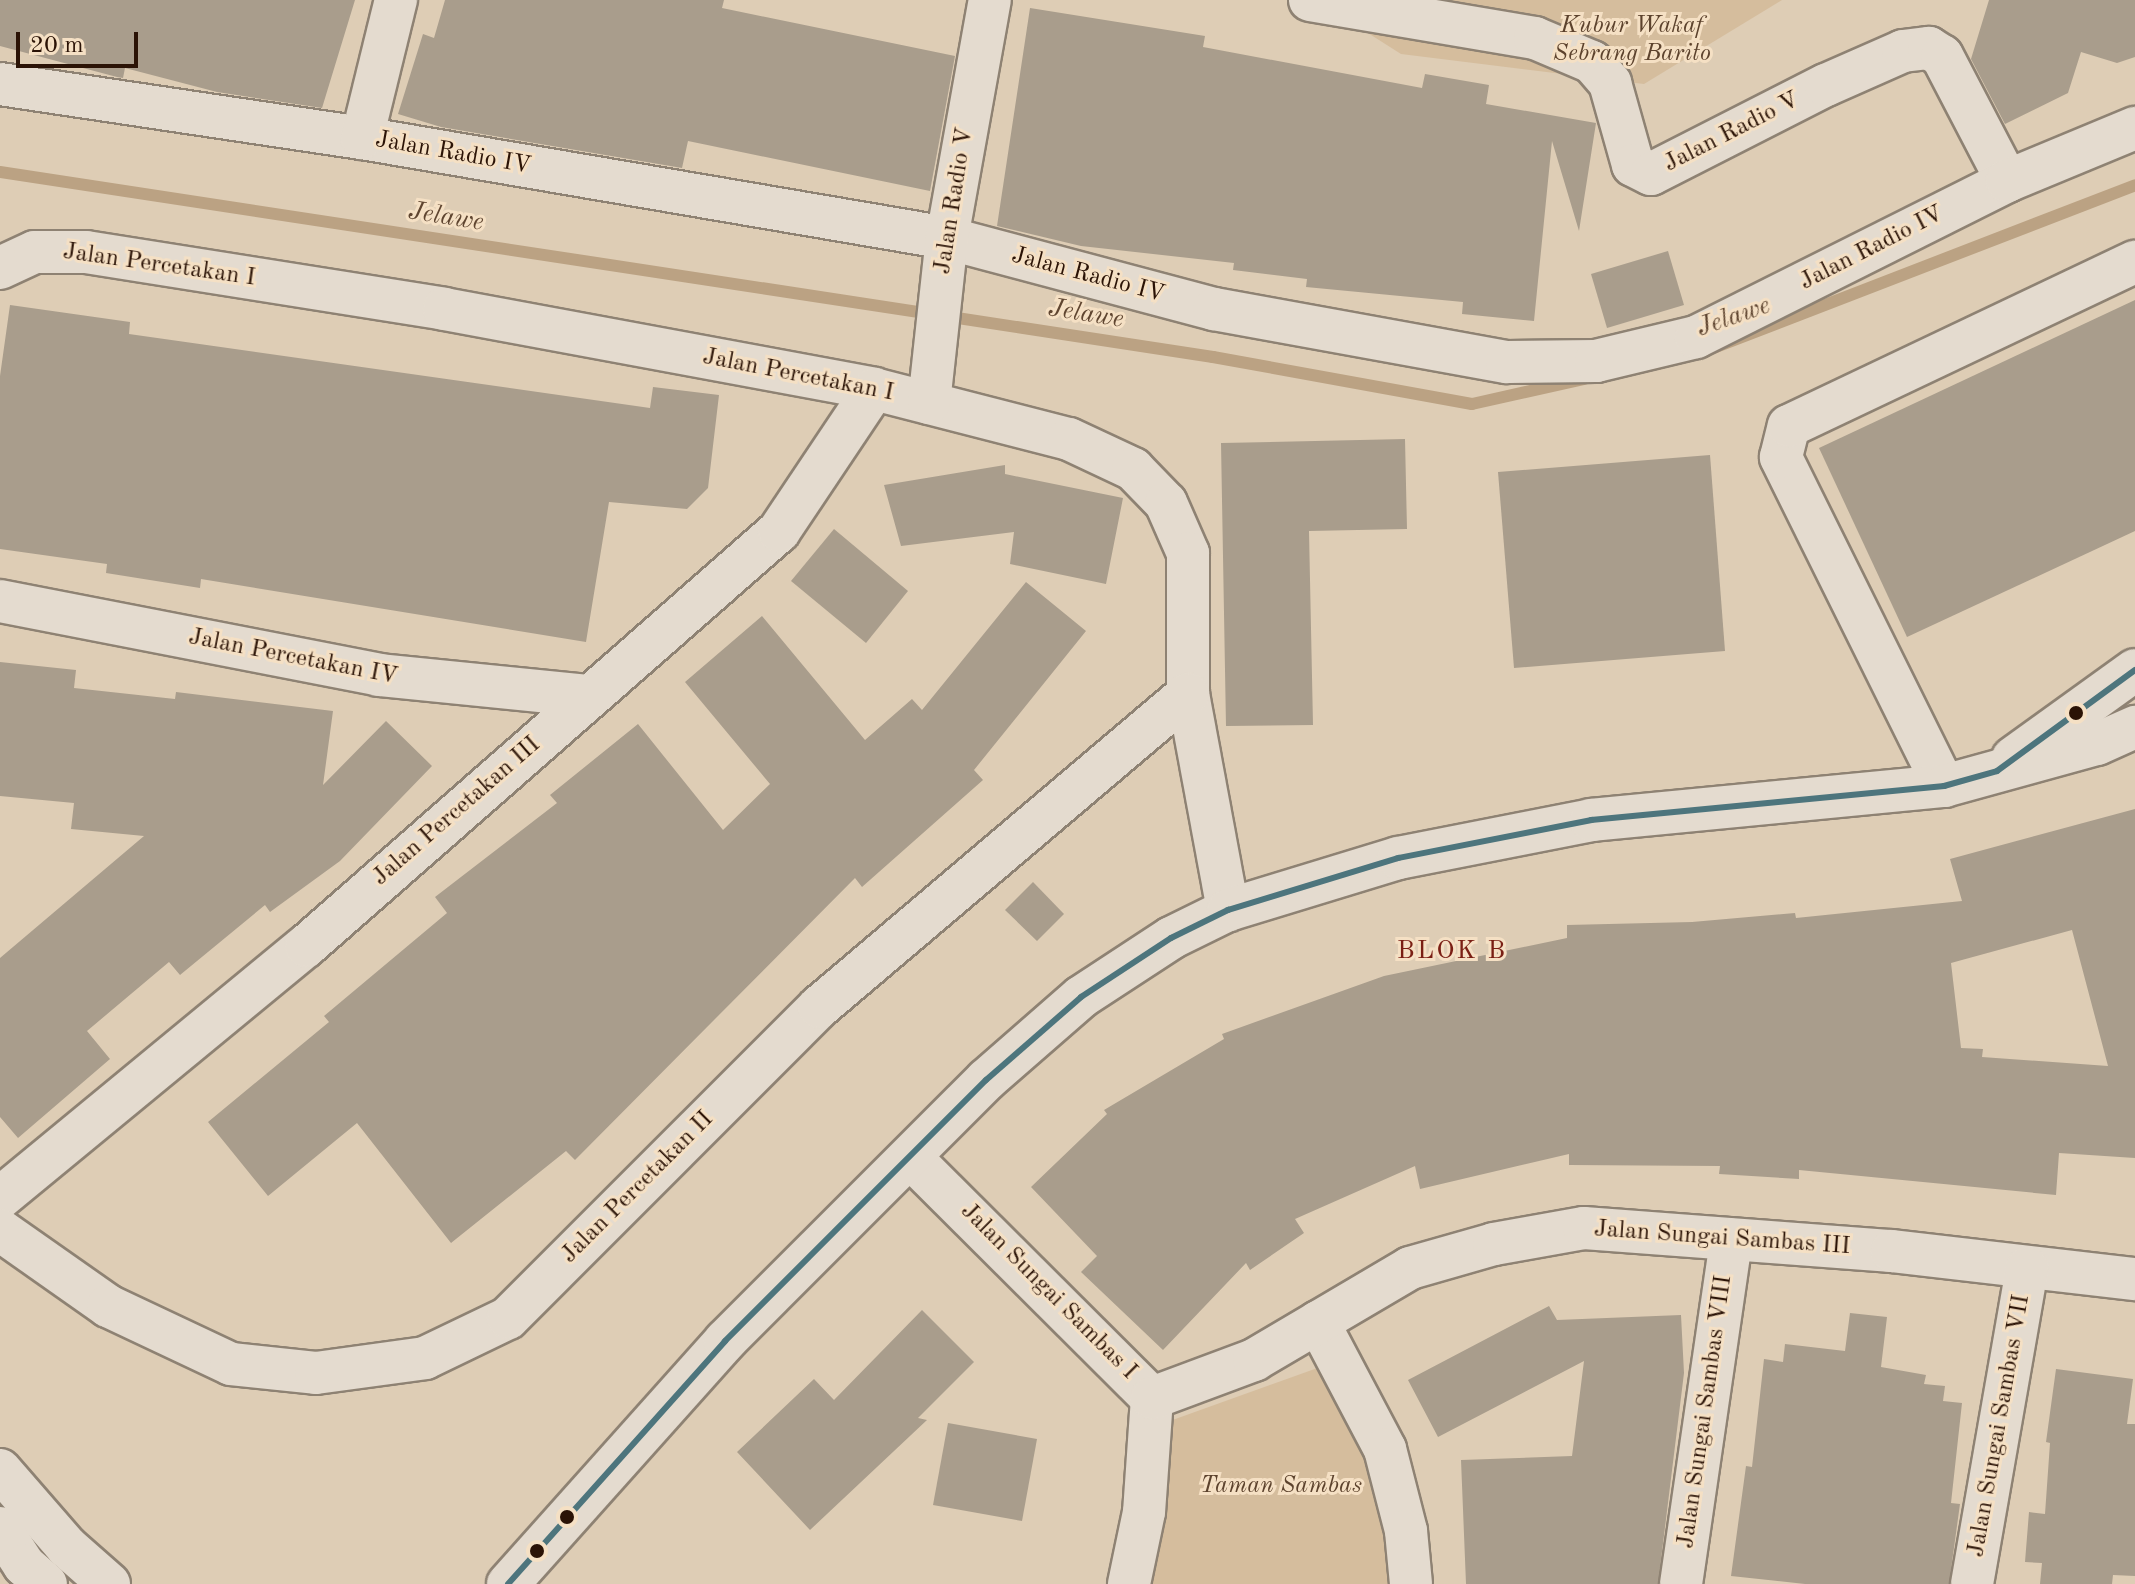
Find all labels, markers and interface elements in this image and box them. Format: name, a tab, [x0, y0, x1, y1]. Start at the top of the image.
park label: Kubur Wakaf Sebrang Barito	[1553, 13, 1711, 69]
scale bar	[20, 16, 142, 66]
text: 20 m	[30, 34, 84, 58]
street label: Jalan Radio V	[1660, 87, 1804, 179]
street label: Jalan Radio IV	[373, 126, 533, 182]
street label: Jalan Radio V	[929, 126, 981, 276]
water label: Jelawe	[406, 197, 486, 239]
street label: Jalan Radio IV	[1795, 200, 1949, 298]
street label: Jalan Percetakan I	[61, 238, 257, 294]
street label: Jalan Radio IV	[1008, 242, 1168, 310]
water label: Jelawe	[1693, 291, 1775, 345]
water label: Jelawe	[1046, 294, 1126, 336]
street label: Jalan Percetakan I	[700, 343, 896, 409]
street label: Jalan Percetakan IV	[186, 624, 400, 692]
unlabelled marker	[2068, 705, 2084, 721]
street label: Jalan Percetakan III	[367, 731, 547, 893]
district label: BLOK B	[1397, 936, 1507, 968]
street label: Jalan Percetakan II	[556, 1106, 720, 1270]
street label: Jalan Sungai Sambas I	[954, 1198, 1142, 1386]
street label: Jalan Sungai Sambas III	[1593, 1216, 1851, 1262]
street label: Jalan Sungai Sambas VIII	[1673, 1274, 1739, 1550]
street label: Jalan Sungai Sambas VII	[1963, 1293, 2037, 1559]
park label: Taman Sambas	[1200, 1473, 1362, 1501]
unlabelled marker	[559, 1509, 575, 1525]
unlabelled marker	[529, 1543, 545, 1559]

